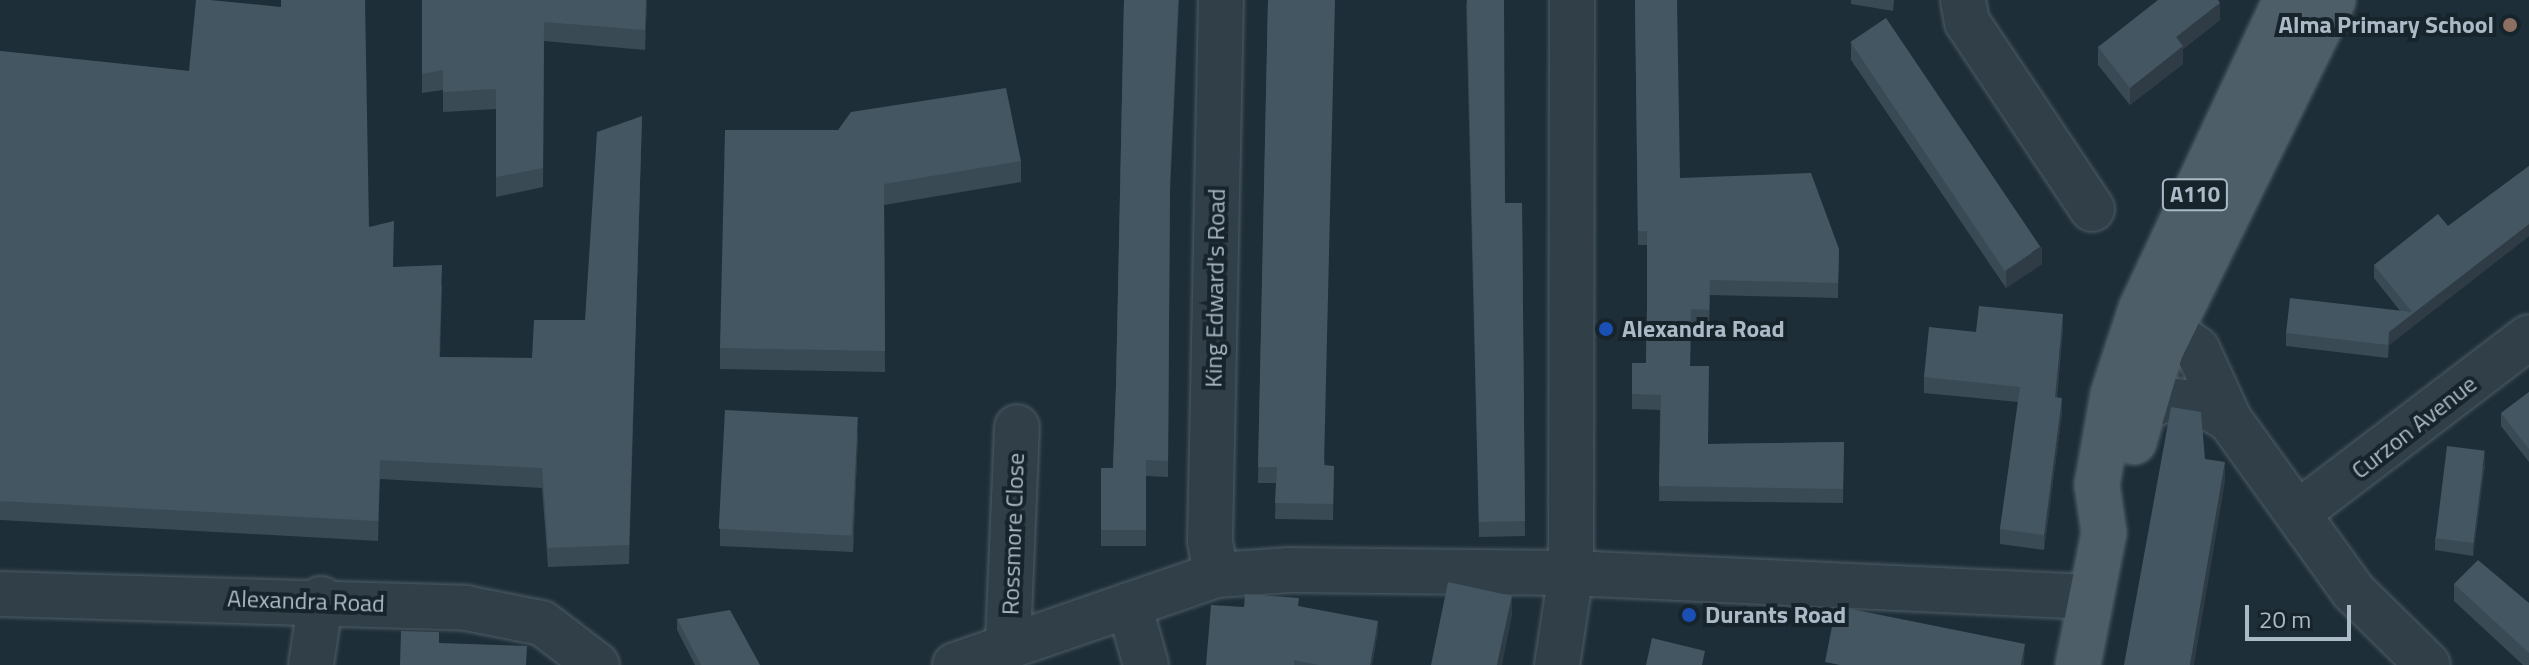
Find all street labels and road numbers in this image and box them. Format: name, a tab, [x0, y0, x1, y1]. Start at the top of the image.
road number: A110	[2161, 177, 2229, 213]
street label: King Edward's Road	[1199, 188, 1231, 388]
street label: Curzon Avenue	[2346, 369, 2482, 485]
street label: Rossmore Close	[996, 452, 1030, 616]
street label: Alexandra Road	[227, 584, 385, 618]

